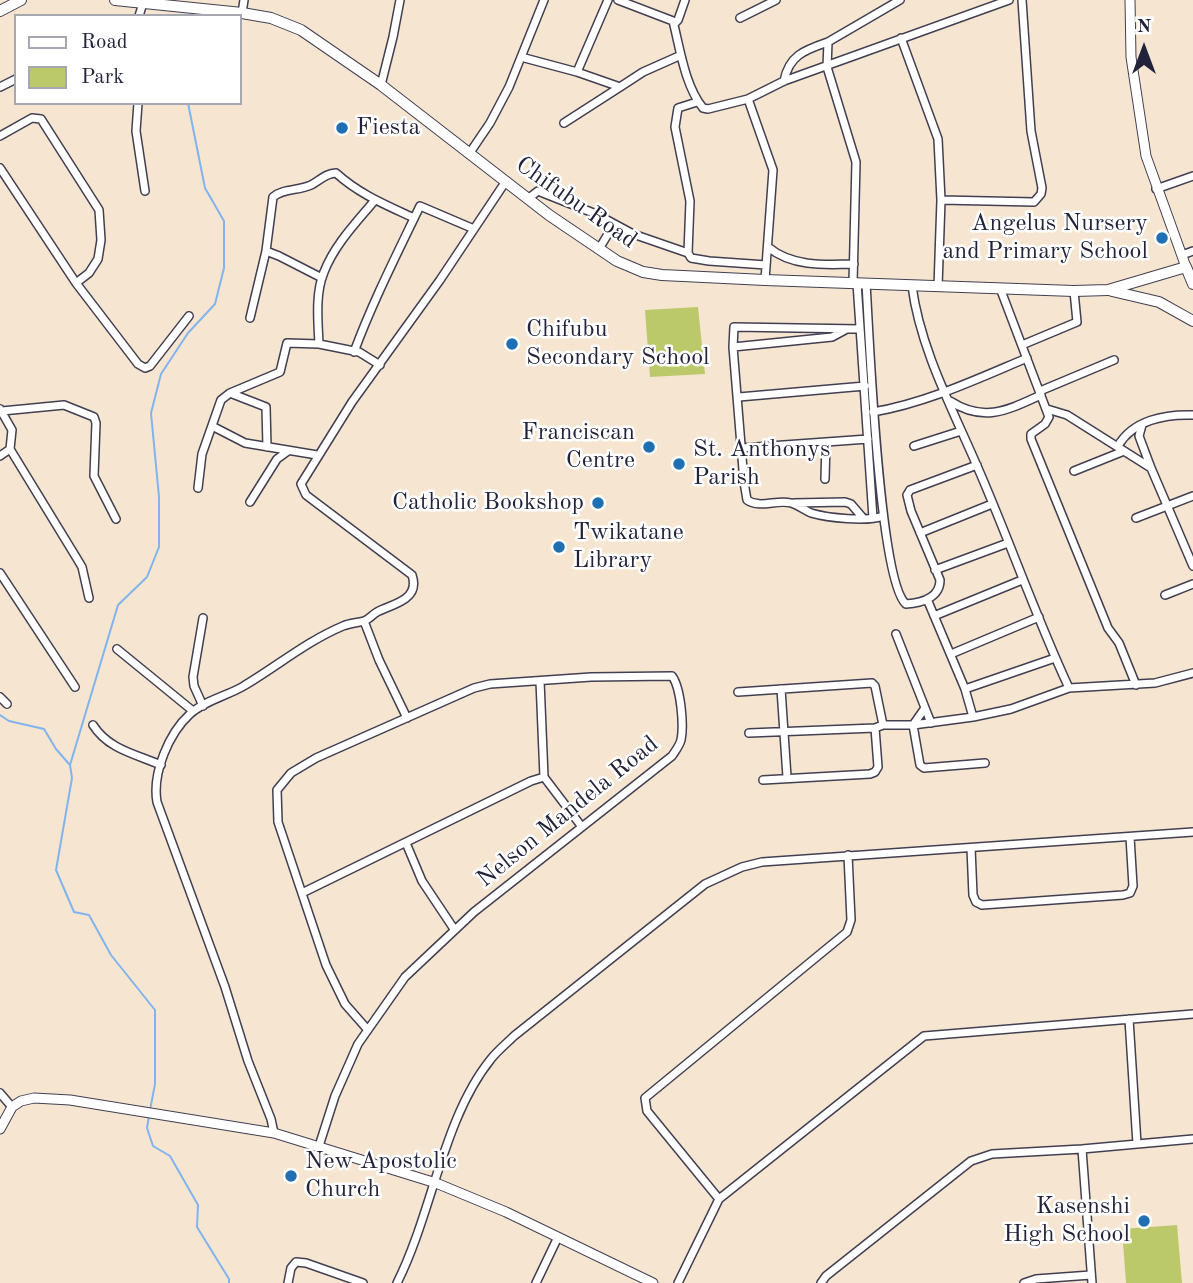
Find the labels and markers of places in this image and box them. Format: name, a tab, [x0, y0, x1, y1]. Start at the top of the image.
place label: Fiesta	[356, 114, 420, 142]
marker: Fiesta	[334, 120, 350, 136]
place label: Angelus Nursery and Primary School	[942, 210, 1148, 266]
marker: Angelus Nursery and Primary School	[1154, 230, 1170, 246]
place label: Chifubu Secondary School	[526, 316, 710, 372]
marker: Chifubu Secondary School	[504, 336, 520, 352]
place label: Franciscan Centre	[521, 419, 635, 475]
place label: St. Anthonys Parish	[693, 436, 830, 492]
marker: Franciscan Centre	[641, 439, 657, 455]
marker: St. Anthonys Parish	[671, 456, 687, 472]
place label: Catholic Bookshop	[392, 489, 584, 517]
marker: Catholic Bookshop	[590, 495, 606, 511]
place label: Twikatane Library	[573, 519, 684, 575]
marker: Twikatane Library	[551, 539, 567, 555]
place label: New Apostolic Church	[305, 1148, 457, 1204]
marker: New Apostolic Church	[283, 1168, 299, 1184]
place label: Kasenshi High School	[1003, 1193, 1130, 1249]
marker: Kasenshi High School	[1136, 1213, 1152, 1229]

